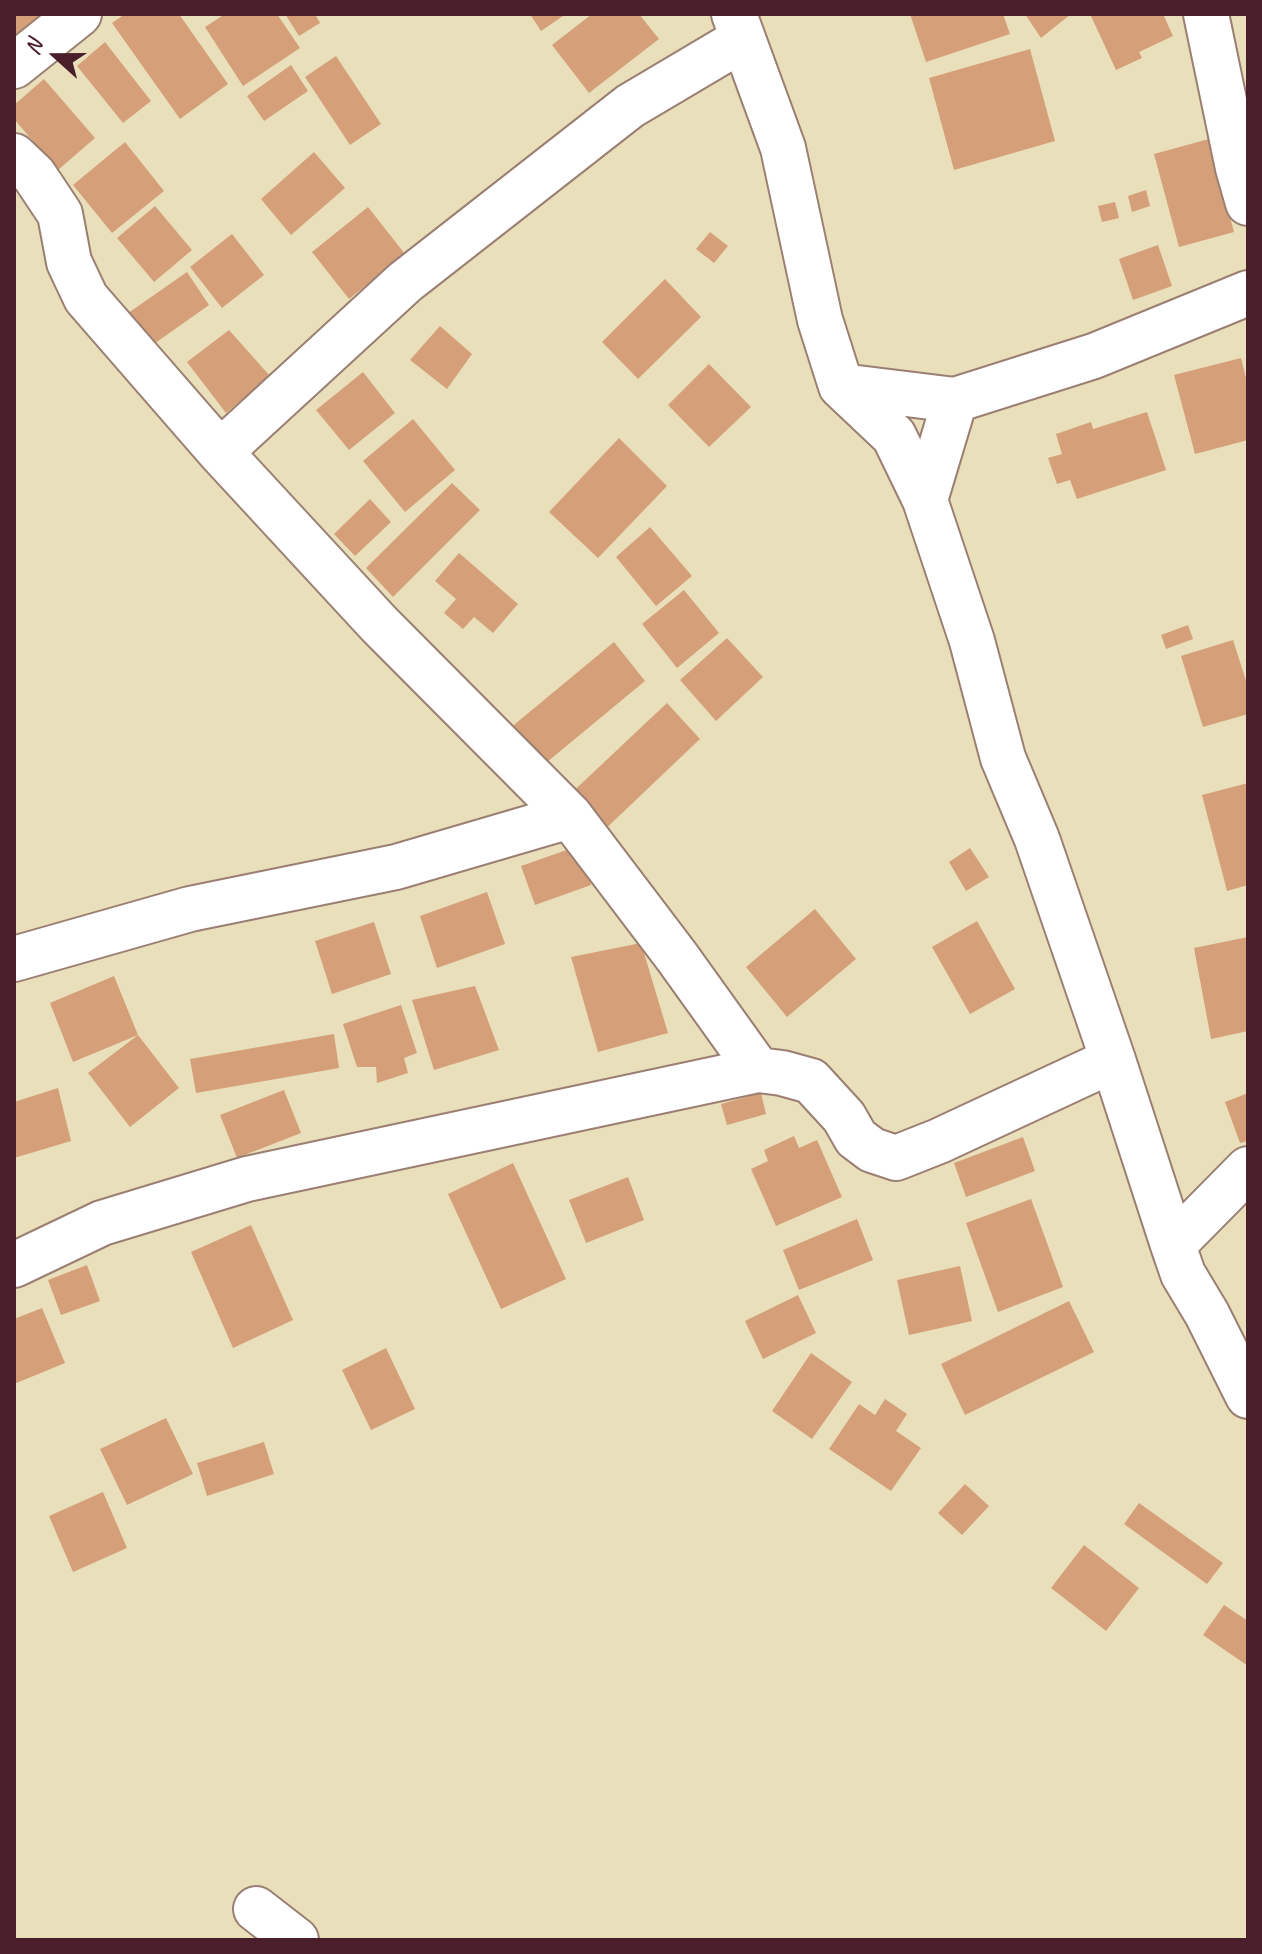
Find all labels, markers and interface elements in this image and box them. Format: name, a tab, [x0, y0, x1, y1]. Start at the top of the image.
north arrow	[16, 16, 96, 96]
text: N	[18, 36, 49, 59]

